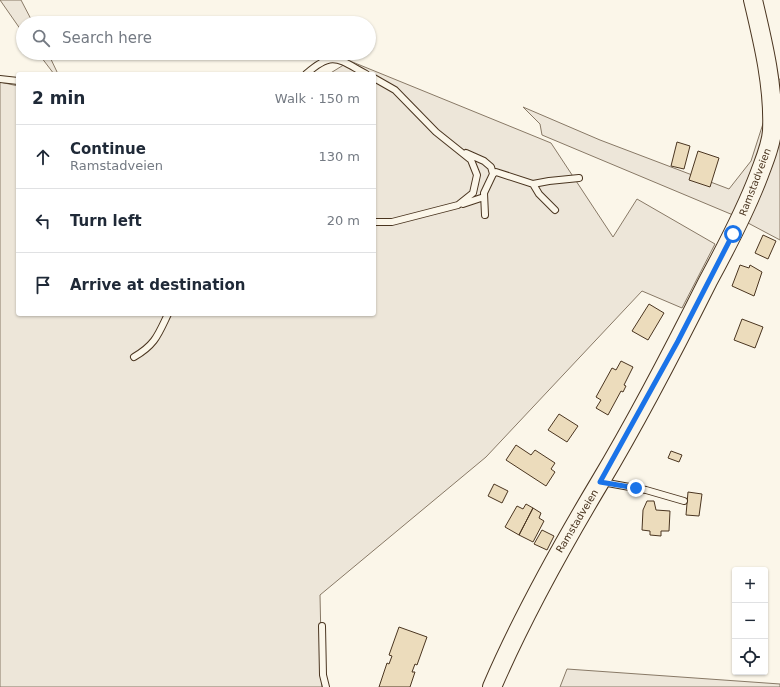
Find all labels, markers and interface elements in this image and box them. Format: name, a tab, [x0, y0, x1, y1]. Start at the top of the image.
search box	[16, 16, 376, 60]
icon: search	[30, 27, 52, 49]
text: Search here	[62, 29, 152, 47]
text: 2 min	[32, 88, 85, 108]
text: Walk · 150 m	[275, 91, 360, 106]
text: Continue	[70, 140, 146, 158]
icon: ahead	[32, 146, 54, 168]
street label: Ramstadveien	[737, 147, 773, 217]
text: 130 m	[318, 149, 360, 164]
text: Ramstadveien	[70, 158, 163, 173]
icon: left	[32, 210, 54, 232]
text: Turn left	[70, 212, 142, 230]
text: 20 m	[327, 213, 360, 228]
route start	[724, 225, 742, 243]
icon: arrive	[32, 274, 54, 296]
text: Arrive at destination	[70, 276, 245, 294]
route end	[627, 479, 645, 497]
street label: Ramstadveien	[554, 488, 600, 554]
map controls	[732, 567, 768, 675]
button: +	[732, 567, 768, 603]
button: −	[732, 603, 768, 639]
button: locate	[732, 639, 768, 675]

